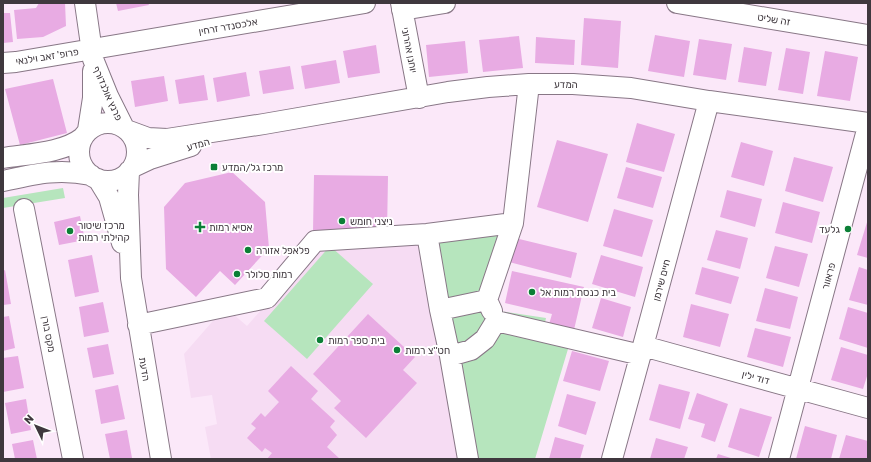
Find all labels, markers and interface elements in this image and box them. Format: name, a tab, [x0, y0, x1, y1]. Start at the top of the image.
street label: זה שליט	[756, 11, 791, 29]
street label: אלכסנדר זרחין	[198, 16, 259, 38]
street label: יוחנן אהרוני	[399, 26, 419, 74]
street label: פרופ' זאב וילנאי	[15, 46, 80, 68]
street label: פרנץ אולנדורף	[90, 64, 125, 123]
street label: המדע	[554, 79, 578, 91]
street label: המדע	[185, 136, 211, 154]
marker: מרכז גל/המדע	[209, 162, 219, 172]
place label: מרכז גל/המדע	[222, 162, 283, 174]
marker: ניצני חומש	[337, 216, 347, 226]
place label: ניצני חומש	[350, 216, 393, 228]
place label: מרכז שיטור קהילתי רמות	[78, 220, 130, 244]
marker: אסיא רמות	[194, 221, 206, 233]
place label: אסיא רמות	[209, 222, 253, 234]
place label: גלעד	[819, 224, 841, 236]
marker: גלעד	[843, 224, 853, 234]
marker: מרכז שיטור קהילתי רמות	[65, 226, 75, 236]
marker: פלאפל אזורה	[243, 245, 253, 255]
place label: פלאפל אזורה	[256, 245, 310, 257]
street label: חיים שירמן	[651, 258, 673, 302]
street label: פראוור	[820, 261, 838, 291]
marker: רמות סלולר	[232, 269, 242, 279]
place label: רמות סלולר	[245, 269, 292, 281]
marker: בית כנסת רמות אל	[527, 287, 537, 297]
place label: בית כנסת רמות אל	[540, 287, 616, 299]
street label: מקס בורן	[39, 315, 57, 353]
marker: בית ספר רמות	[315, 335, 325, 345]
place label: בית ספר רמות	[328, 335, 386, 347]
marker: חט''צ רמות	[392, 345, 402, 355]
place label: חט''צ רמות	[405, 345, 450, 357]
street label: הדעת	[136, 356, 152, 382]
street label: דוד ילין	[741, 369, 771, 388]
north arrow	[16, 406, 56, 446]
text: N	[22, 412, 37, 427]

